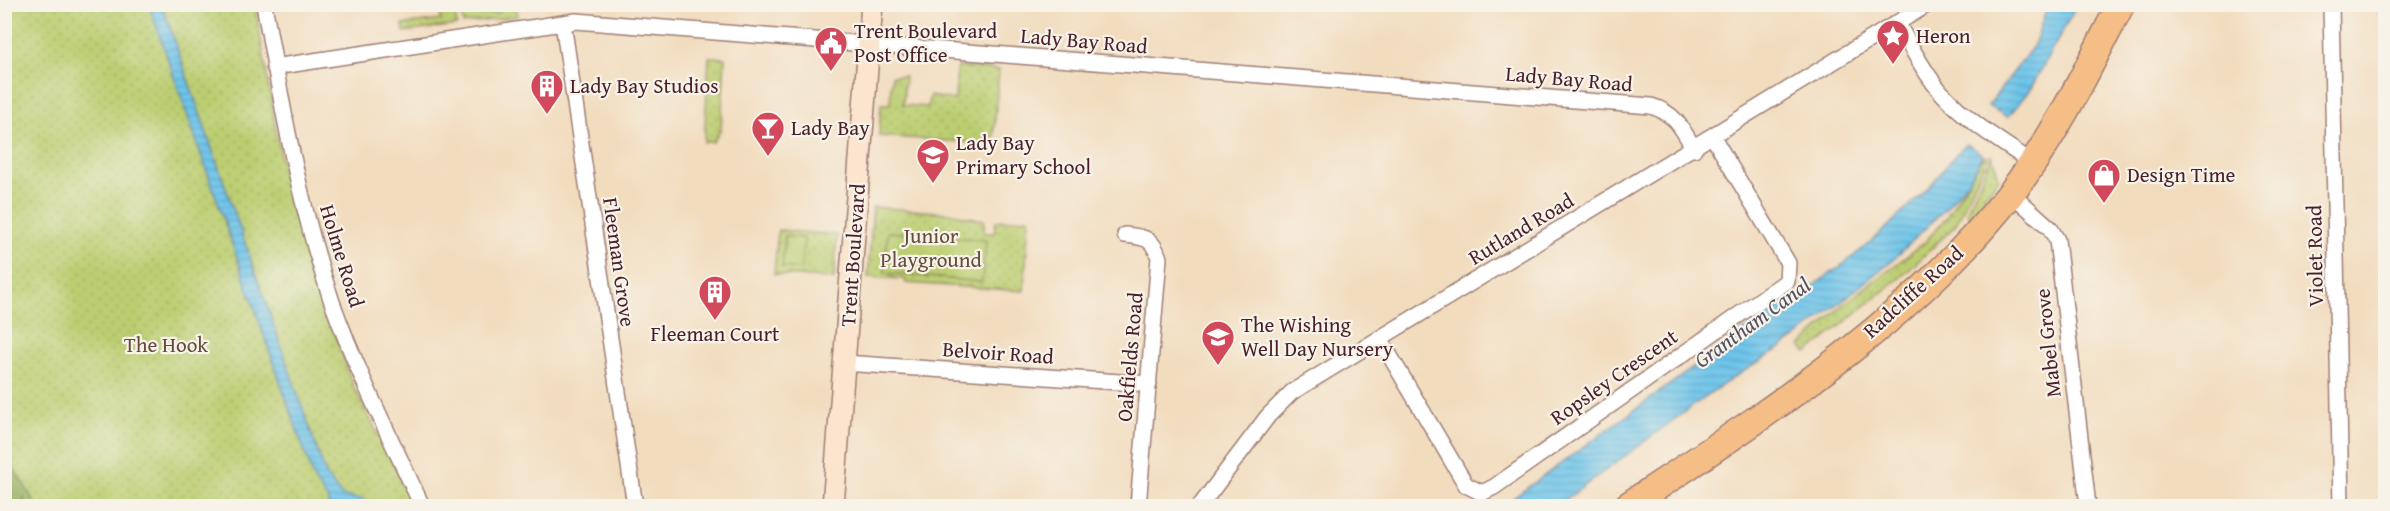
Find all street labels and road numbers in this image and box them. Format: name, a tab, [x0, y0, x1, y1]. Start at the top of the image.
street label: Lady Bay Road	[1019, 20, 1150, 62]
street label: Lady Bay Road	[1504, 58, 1635, 100]
street label: Trent Boulevard	[832, 182, 873, 327]
street label: Rutland Road	[1462, 184, 1580, 272]
street label: Fleeman Grove	[595, 195, 644, 329]
street label: Holme Road	[312, 201, 373, 312]
street label: Violet Road	[2298, 204, 2331, 307]
street label: Radcliffe Road	[1856, 237, 1970, 345]
street label: Mabel Grove	[2026, 287, 2069, 399]
street label: Oakfields Road	[1108, 290, 1151, 423]
street label: Ropsley Crescent	[1544, 321, 1684, 432]
street label: Belvoir Road	[941, 333, 1056, 372]

